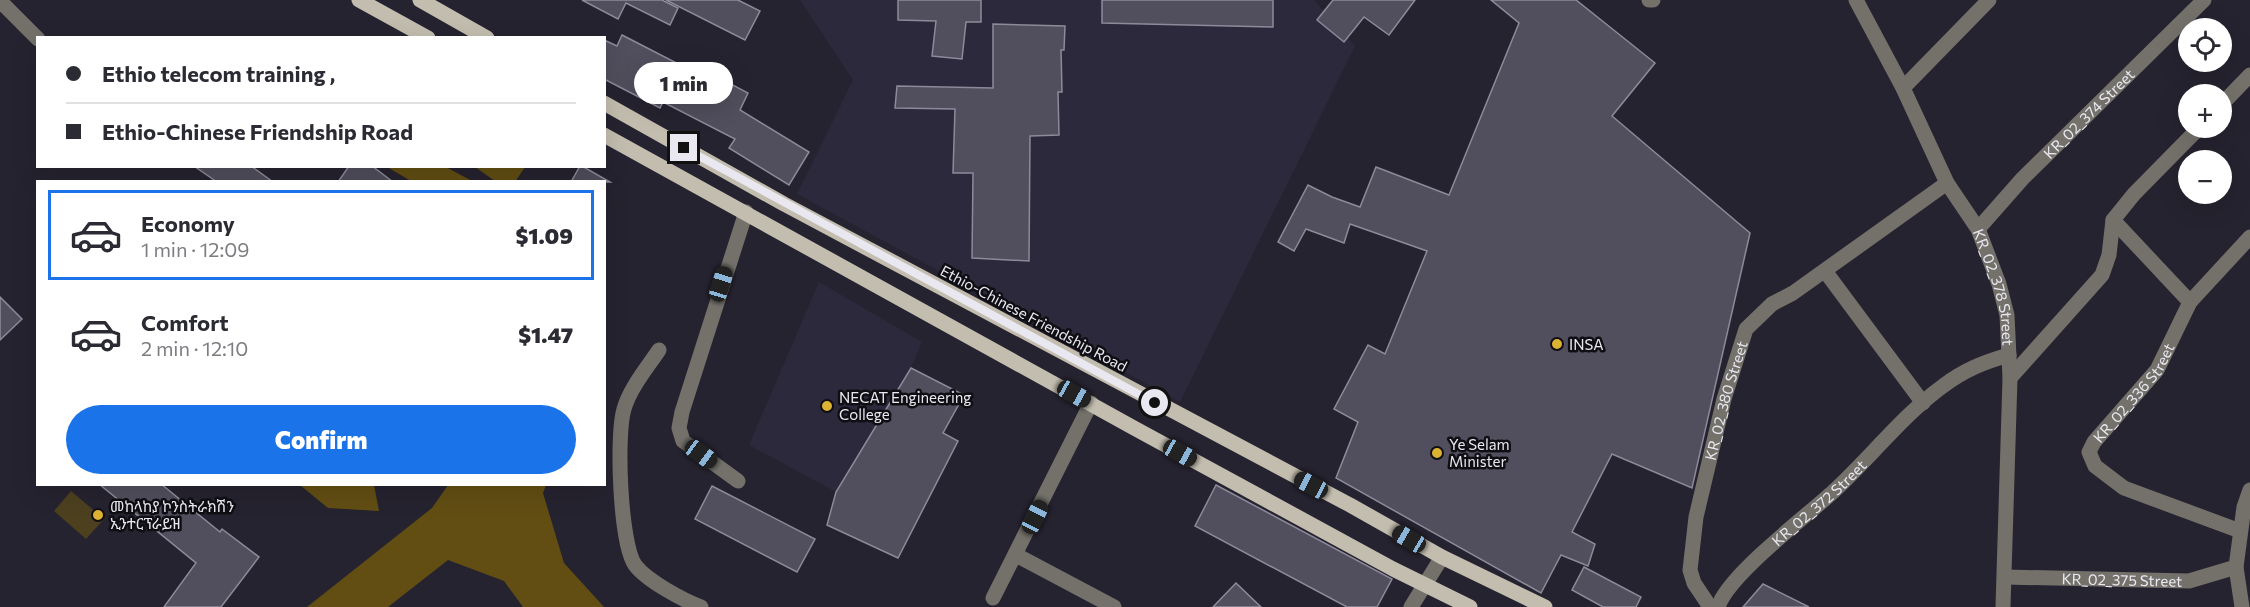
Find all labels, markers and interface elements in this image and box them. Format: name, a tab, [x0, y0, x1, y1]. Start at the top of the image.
map controls	[2178, 18, 2232, 204]
button: locate	[2178, 18, 2232, 72]
text: Ethio telecom training ,	[102, 60, 335, 87]
callout: 1 min	[634, 61, 734, 103]
street label: KR_02_374 Street	[2039, 65, 2138, 162]
text: 1 min	[659, 71, 708, 95]
button: +	[2178, 84, 2232, 138]
text: Ethio-Chinese Friendship Road	[102, 118, 413, 145]
route end	[670, 134, 697, 161]
button: −	[2178, 150, 2232, 204]
icon: car	[69, 208, 123, 262]
text: Economy	[141, 210, 235, 237]
text: $1.09	[516, 222, 573, 249]
street label: KR_02_378 Street	[1970, 226, 2017, 346]
text: 1 min · 12:09	[141, 237, 249, 261]
street label: Ethio-Chinese Friendship Road	[938, 261, 1130, 375]
car	[707, 264, 735, 304]
icon: car	[69, 307, 123, 361]
text: Comfort	[141, 309, 229, 336]
text: $1.47	[518, 321, 573, 348]
place label: INSA	[1569, 335, 1604, 353]
text: 2 min · 12:10	[141, 336, 248, 360]
marker: INSA	[1550, 337, 1564, 351]
street label: KR_02_380 Street	[1701, 339, 1751, 462]
street label: KR_02_336 Street	[2089, 340, 2178, 446]
car	[1054, 377, 1094, 411]
place label: NECAT Engineering College	[839, 388, 972, 423]
route start	[1141, 389, 1168, 416]
marker: NECAT Engineering College	[820, 399, 834, 413]
button: Confirm	[66, 405, 576, 474]
place label: Ye Selam Minister	[1449, 435, 1510, 470]
car	[681, 436, 721, 472]
car	[1160, 436, 1200, 470]
marker: Ye Selam Minister	[1430, 446, 1444, 460]
street label: KR_02_372 Street	[1768, 456, 1870, 549]
car	[1291, 469, 1331, 501]
place label: መከላከያ ኮንስትራክሽን ኢንተርፕራይዝ	[110, 497, 234, 532]
car	[1019, 497, 1051, 537]
marker: መከላከያ ኮንስትራክሽን ኢንተርፕራይዝ	[91, 508, 105, 522]
car	[1389, 522, 1429, 556]
street label: KR_02_375 Street	[2061, 569, 2182, 590]

